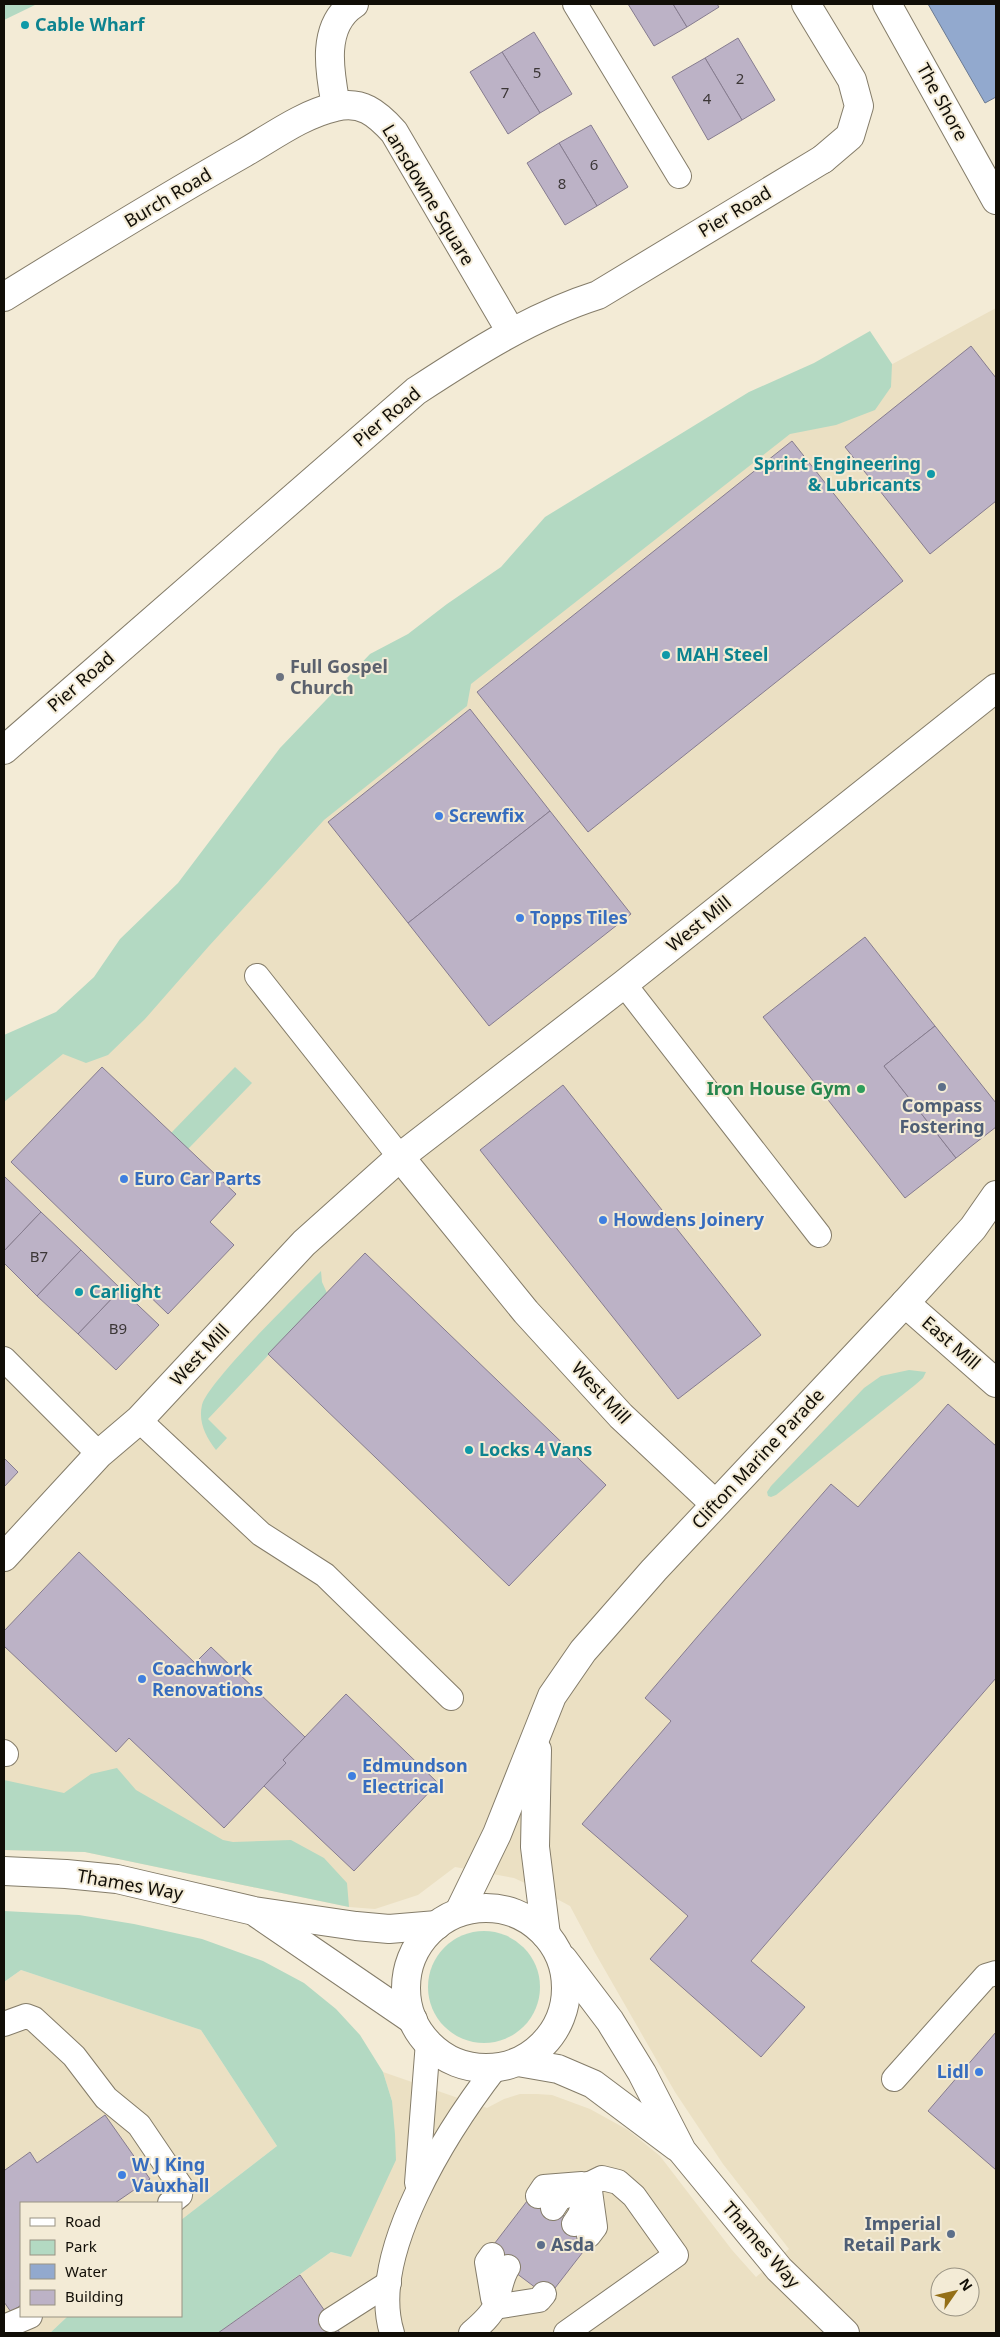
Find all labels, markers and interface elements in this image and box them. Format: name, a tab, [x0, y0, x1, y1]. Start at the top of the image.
place label: Cable Wharf	[35, 12, 145, 36]
marker: Cable Wharf	[19, 19, 31, 31]
street label: The Shore	[912, 58, 974, 145]
house number: 5	[533, 62, 541, 82]
house number: 2	[736, 68, 744, 88]
house number: 7	[501, 82, 509, 102]
house number: 4	[703, 88, 712, 108]
street label: Lansdowne Square	[377, 120, 480, 269]
house number: 6	[590, 154, 598, 174]
street label: Burch Road	[119, 162, 215, 233]
house number: 8	[558, 173, 566, 193]
street label: Pier Road	[694, 180, 775, 242]
street label: Pier Road	[348, 381, 425, 451]
place label: Sprint Engineering & Lubricants	[754, 451, 921, 496]
marker: Sprint Engineering & Lubricants	[925, 468, 937, 480]
place label: MAH Steel	[676, 642, 768, 666]
street label: Pier Road	[42, 646, 119, 717]
marker: MAH Steel	[660, 649, 672, 661]
place label: Full Gospel Church	[290, 654, 388, 699]
marker: Full Gospel Church	[274, 671, 286, 683]
place label: Screwfix	[449, 803, 525, 827]
marker: Screwfix	[433, 810, 445, 822]
street label: West Mill	[661, 890, 736, 957]
place label: Topps Tiles	[530, 905, 628, 929]
marker: Topps Tiles	[514, 912, 526, 924]
place label: Iron House Gym	[707, 1076, 851, 1100]
marker: Compass Fostering	[936, 1081, 948, 1093]
marker: Iron House Gym	[855, 1083, 867, 1095]
place label: Compass Fostering	[899, 1093, 985, 1138]
place label: Euro Car Parts	[134, 1166, 261, 1190]
marker: Euro Car Parts	[118, 1173, 130, 1185]
place label: Howdens Joinery	[613, 1207, 765, 1231]
marker: Howdens Joinery	[597, 1214, 609, 1226]
house number: B7	[30, 1246, 48, 1266]
place label: Carlight	[89, 1279, 161, 1303]
marker: Carlight	[73, 1286, 85, 1298]
street label: East Mill	[917, 1310, 986, 1374]
house number: B9	[109, 1318, 127, 1338]
street label: West Mill	[164, 1318, 234, 1391]
street label: West Mill	[567, 1356, 637, 1429]
street label: Clifton Marine Parade	[686, 1383, 829, 1534]
place label: Locks 4 Vans	[479, 1437, 592, 1461]
marker: Locks 4 Vans	[463, 1444, 475, 1456]
place label: Coachwork Renovations	[152, 1656, 263, 1701]
marker: Coachwork Renovations	[136, 1673, 148, 1685]
place label: Edmundson Electrical	[362, 1753, 468, 1798]
marker: Edmundson Electrical	[346, 1770, 358, 1782]
street label: Thames Way	[75, 1863, 186, 1905]
place label: Lidl	[937, 2059, 969, 2083]
marker: Lidl	[973, 2066, 985, 2078]
place label: W J King Vauxhall	[132, 2152, 209, 2197]
marker: W J King Vauxhall	[116, 2169, 128, 2181]
street label: Thames Way	[718, 2196, 807, 2293]
legend	[20, 2202, 182, 2317]
text: Road	[65, 2211, 101, 2231]
place label: Imperial Retail Park	[843, 2211, 942, 2256]
marker: Imperial Retail Park	[945, 2228, 957, 2240]
place label: Asda	[551, 2232, 595, 2256]
text: Park	[65, 2236, 97, 2256]
marker: Asda	[535, 2239, 547, 2251]
text: Water	[65, 2261, 107, 2281]
north arrow	[930, 2267, 980, 2317]
text: N	[955, 2274, 977, 2294]
text: Building	[65, 2286, 123, 2306]

